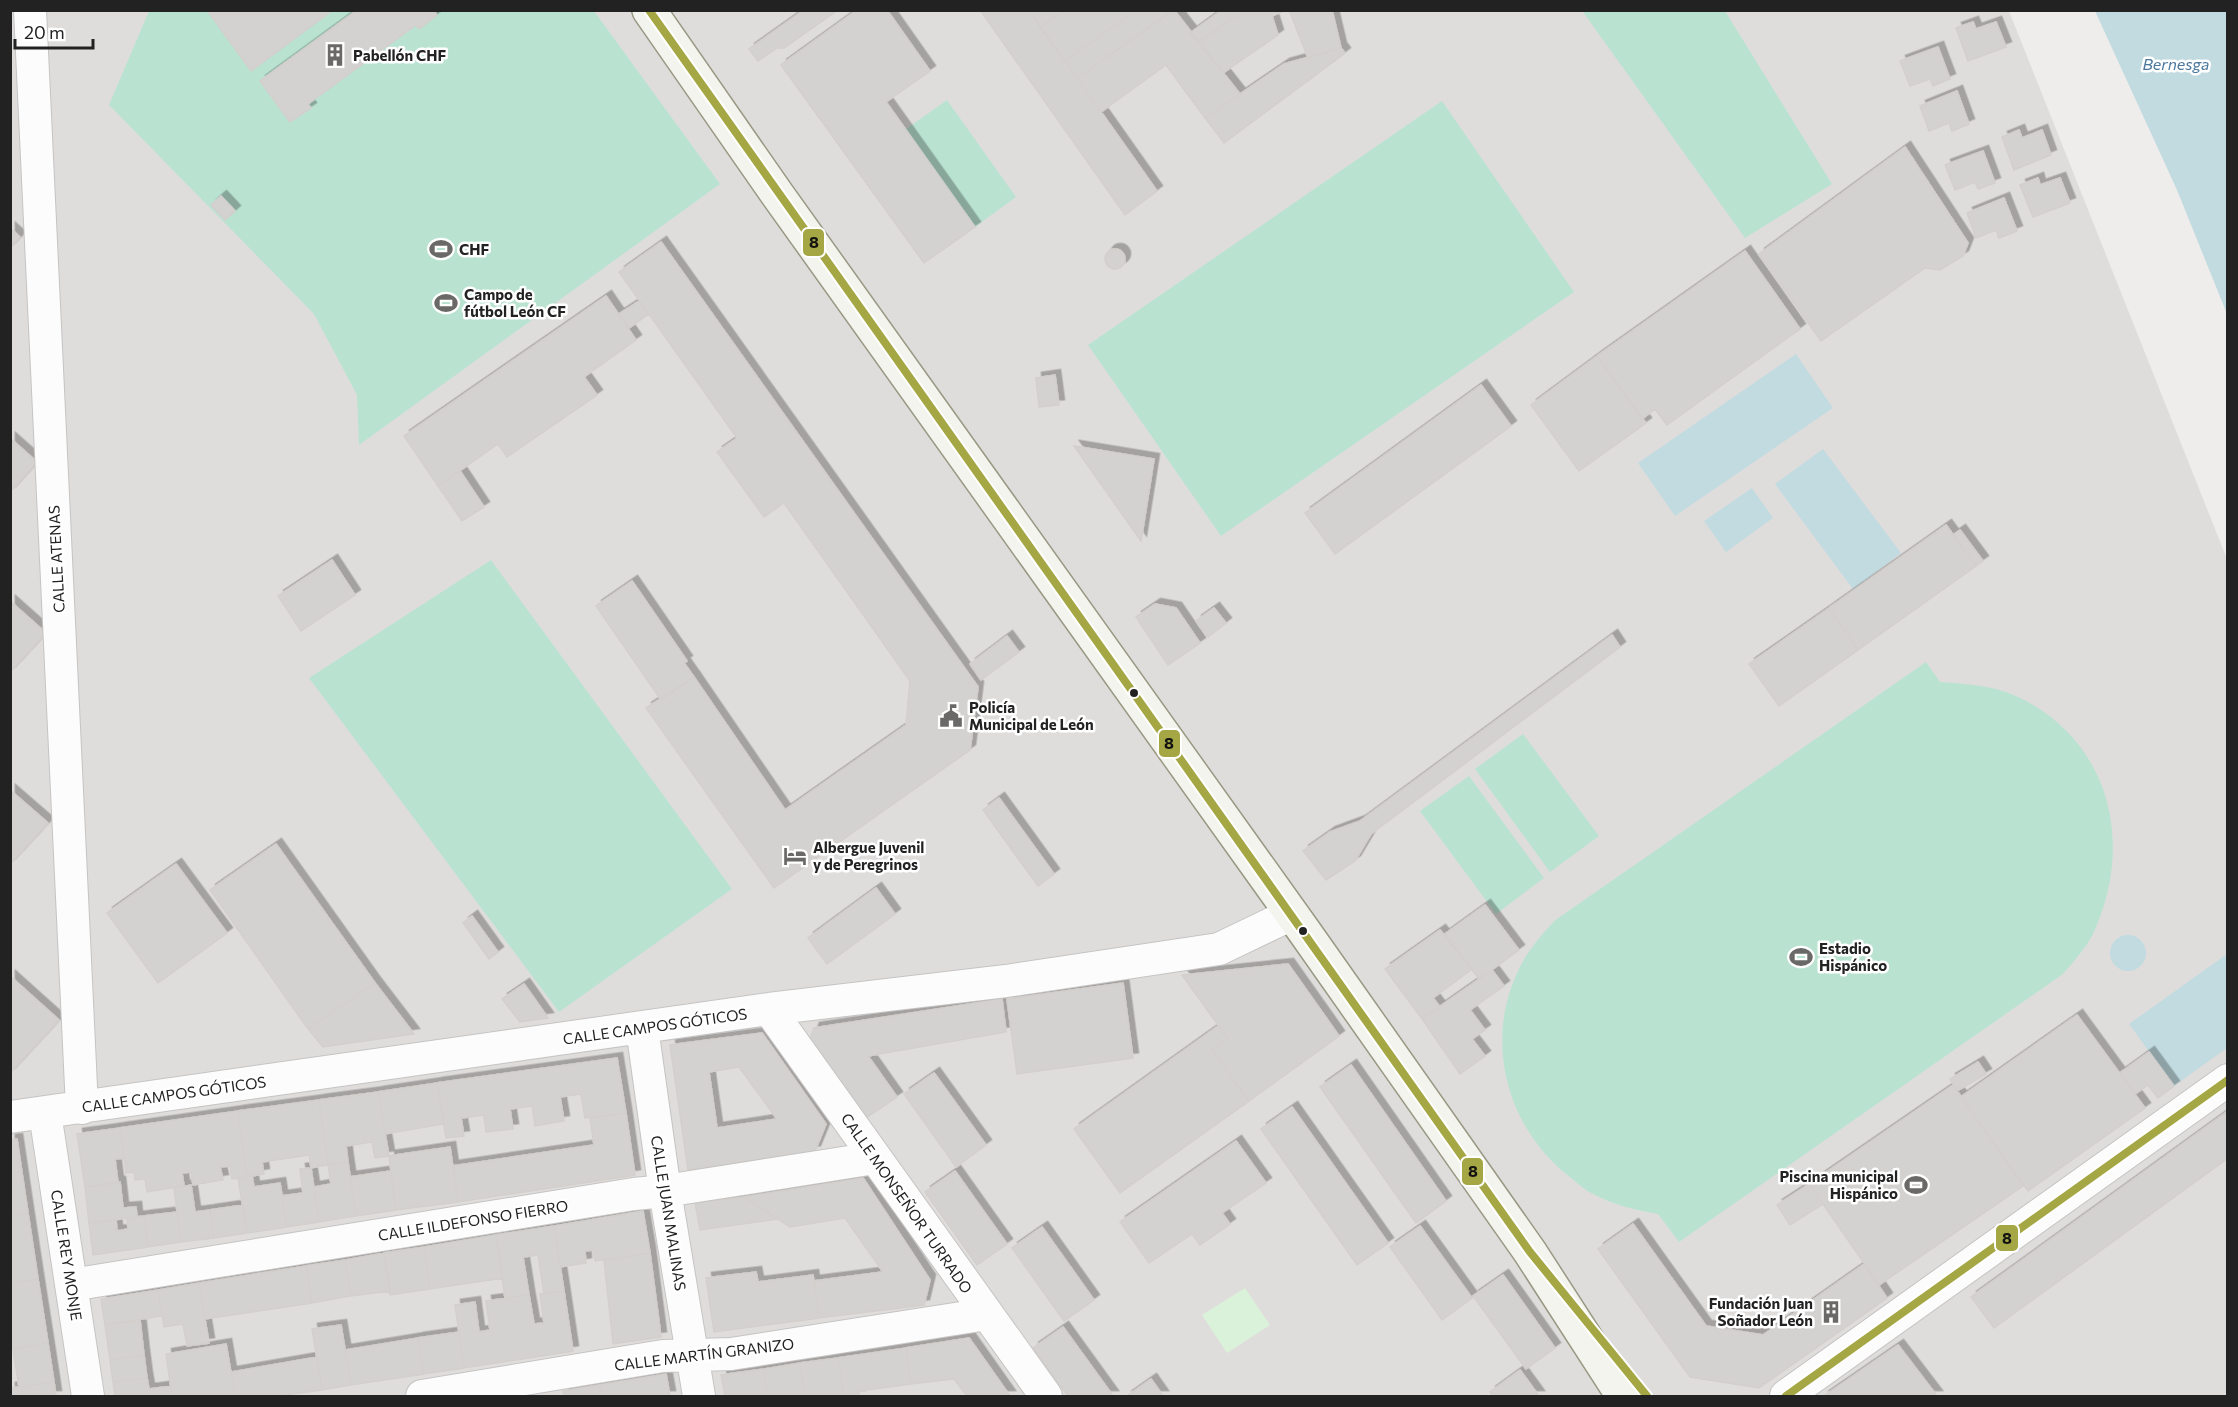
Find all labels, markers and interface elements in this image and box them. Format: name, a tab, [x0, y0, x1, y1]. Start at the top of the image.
scale bar	[15, 12, 93, 50]
text: 20 m	[24, 21, 65, 43]
building icon: Pabellón CHF	[322, 42, 348, 68]
place label: Pabellón CHF	[353, 46, 447, 64]
water label: Bernesga	[2143, 54, 2209, 73]
line badge: 8	[802, 228, 825, 257]
text: 8	[809, 232, 819, 251]
sports icon: CHF	[428, 236, 454, 262]
place label: CHF	[459, 240, 490, 258]
place label: Campo de fútbol León CF	[464, 285, 566, 320]
sports icon: Campo de fútbol León CF	[433, 290, 459, 316]
street label: CALLE ATENAS	[44, 505, 68, 613]
unlabelled marker	[1128, 687, 1140, 699]
place label: Policía Municipal de León	[969, 698, 1094, 733]
public building icon: Policía Municipal de León	[938, 703, 964, 729]
line badge: 8	[1158, 729, 1181, 758]
text: 8	[1164, 733, 1174, 752]
place label: Albergue Juvenil y de Peregrinos	[813, 838, 924, 873]
hotel icon: Albergue Juvenil y de Peregrinos	[782, 843, 808, 869]
unlabelled marker	[1297, 925, 1309, 937]
place label: Estadio Hispánico	[1819, 939, 1887, 974]
sports icon: Estadio Hispánico	[1788, 944, 1814, 970]
street label: CALLE CAMPOS GÓTICOS	[562, 1003, 748, 1048]
street label: CALLE CAMPOS GÓTICOS	[81, 1071, 267, 1116]
street label: CALLE MONSEÑOR TURRADO	[838, 1109, 976, 1297]
street label: CALLE JUAN MALINAS	[648, 1134, 690, 1292]
line badge: 8	[1461, 1157, 1484, 1186]
text: 8	[1468, 1161, 1478, 1180]
place label: Piscina municipal Hispánico	[1779, 1167, 1898, 1202]
sports icon: Piscina municipal Hispánico	[1903, 1172, 1929, 1198]
street label: CALLE REY MONJE	[48, 1188, 86, 1322]
street label: CALLE ILDEFONSO FIERRO	[377, 1196, 569, 1244]
line badge: 8	[1995, 1224, 2019, 1252]
text: 8	[2002, 1228, 2012, 1247]
place label: Fundación Juan Soñador León	[1709, 1294, 1813, 1329]
building icon: Fundación Juan Soñador León	[1818, 1299, 1844, 1325]
street label: CALLE MARTÍN GRANIZO	[613, 1333, 795, 1374]

